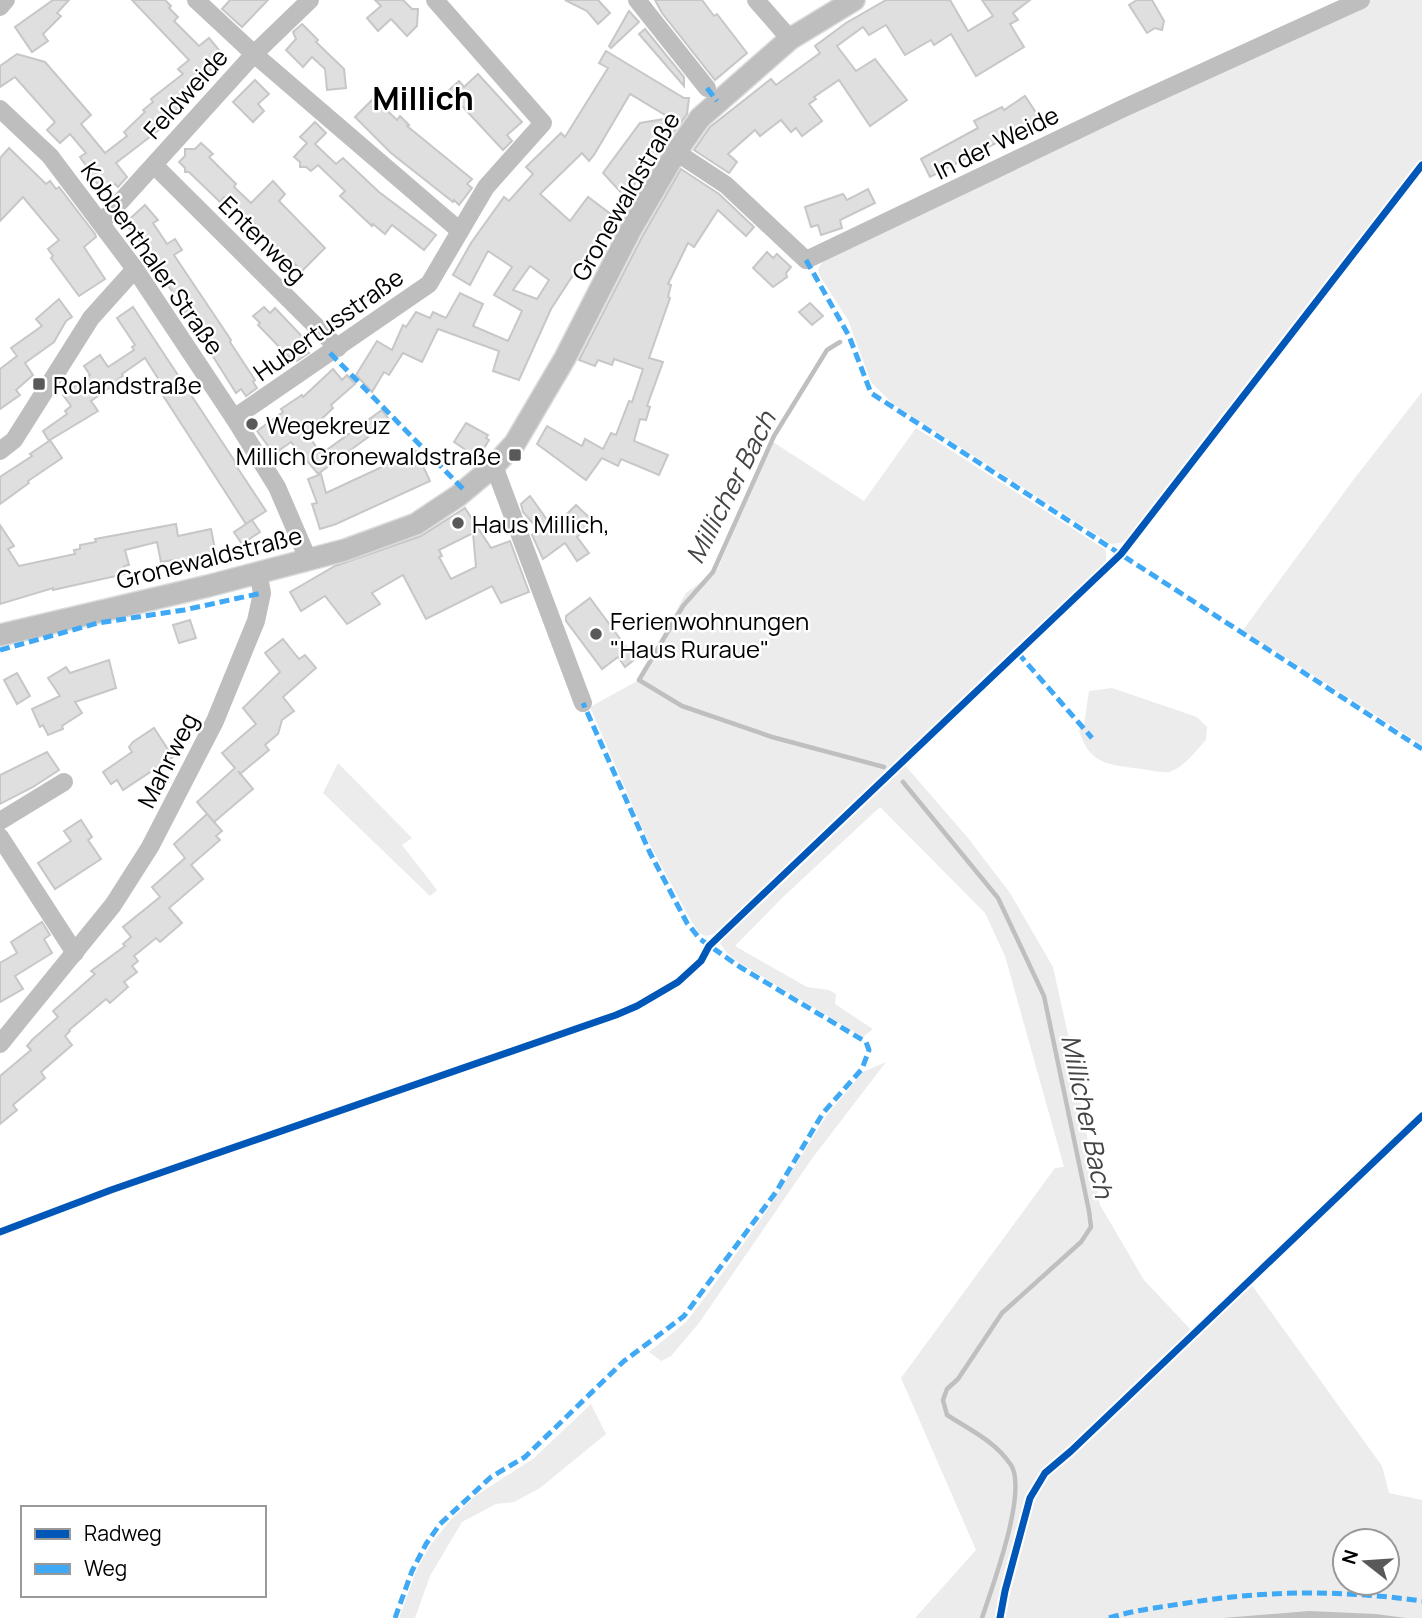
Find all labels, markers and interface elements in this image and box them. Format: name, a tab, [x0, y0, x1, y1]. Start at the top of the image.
street label: Feldweide	[135, 41, 235, 145]
district label: Millich	[372, 76, 474, 120]
street label: In der Weide	[928, 98, 1064, 186]
street label: Gronewaldstraße	[563, 105, 687, 287]
street label: Kobbenthaler Straße	[74, 155, 232, 361]
street label: Entenweg	[212, 188, 314, 290]
street label: Hubertusstraße	[246, 260, 410, 388]
place label: Rolandstraße	[53, 368, 202, 401]
marker: Rolandstraße	[31, 376, 47, 392]
water label: Millicher Bach	[676, 404, 784, 569]
place label: Wegekreuz	[266, 408, 391, 441]
marker: Wegekreuz	[244, 416, 260, 432]
place label: Millich Gronewaldstraße	[236, 439, 501, 472]
marker: Millich Gronewaldstraße	[507, 447, 523, 463]
place label: Haus Millich,	[472, 507, 610, 540]
marker: Haus Millich,	[450, 515, 466, 531]
street label: Gronewaldstraße	[113, 518, 305, 596]
place label: Ferienwohnungen "Haus Ruraue"	[610, 604, 809, 665]
marker: Ferienwohnungen "Haus Ruraue"	[588, 626, 604, 642]
street label: Mahrweg	[129, 707, 205, 813]
water label: Millicher Bach	[1053, 1031, 1123, 1202]
legend	[21, 1506, 266, 1597]
text: Radweg	[84, 1519, 162, 1547]
north arrow	[1331, 1527, 1401, 1597]
text: N	[1335, 1547, 1364, 1567]
text: Weg	[84, 1554, 127, 1582]

